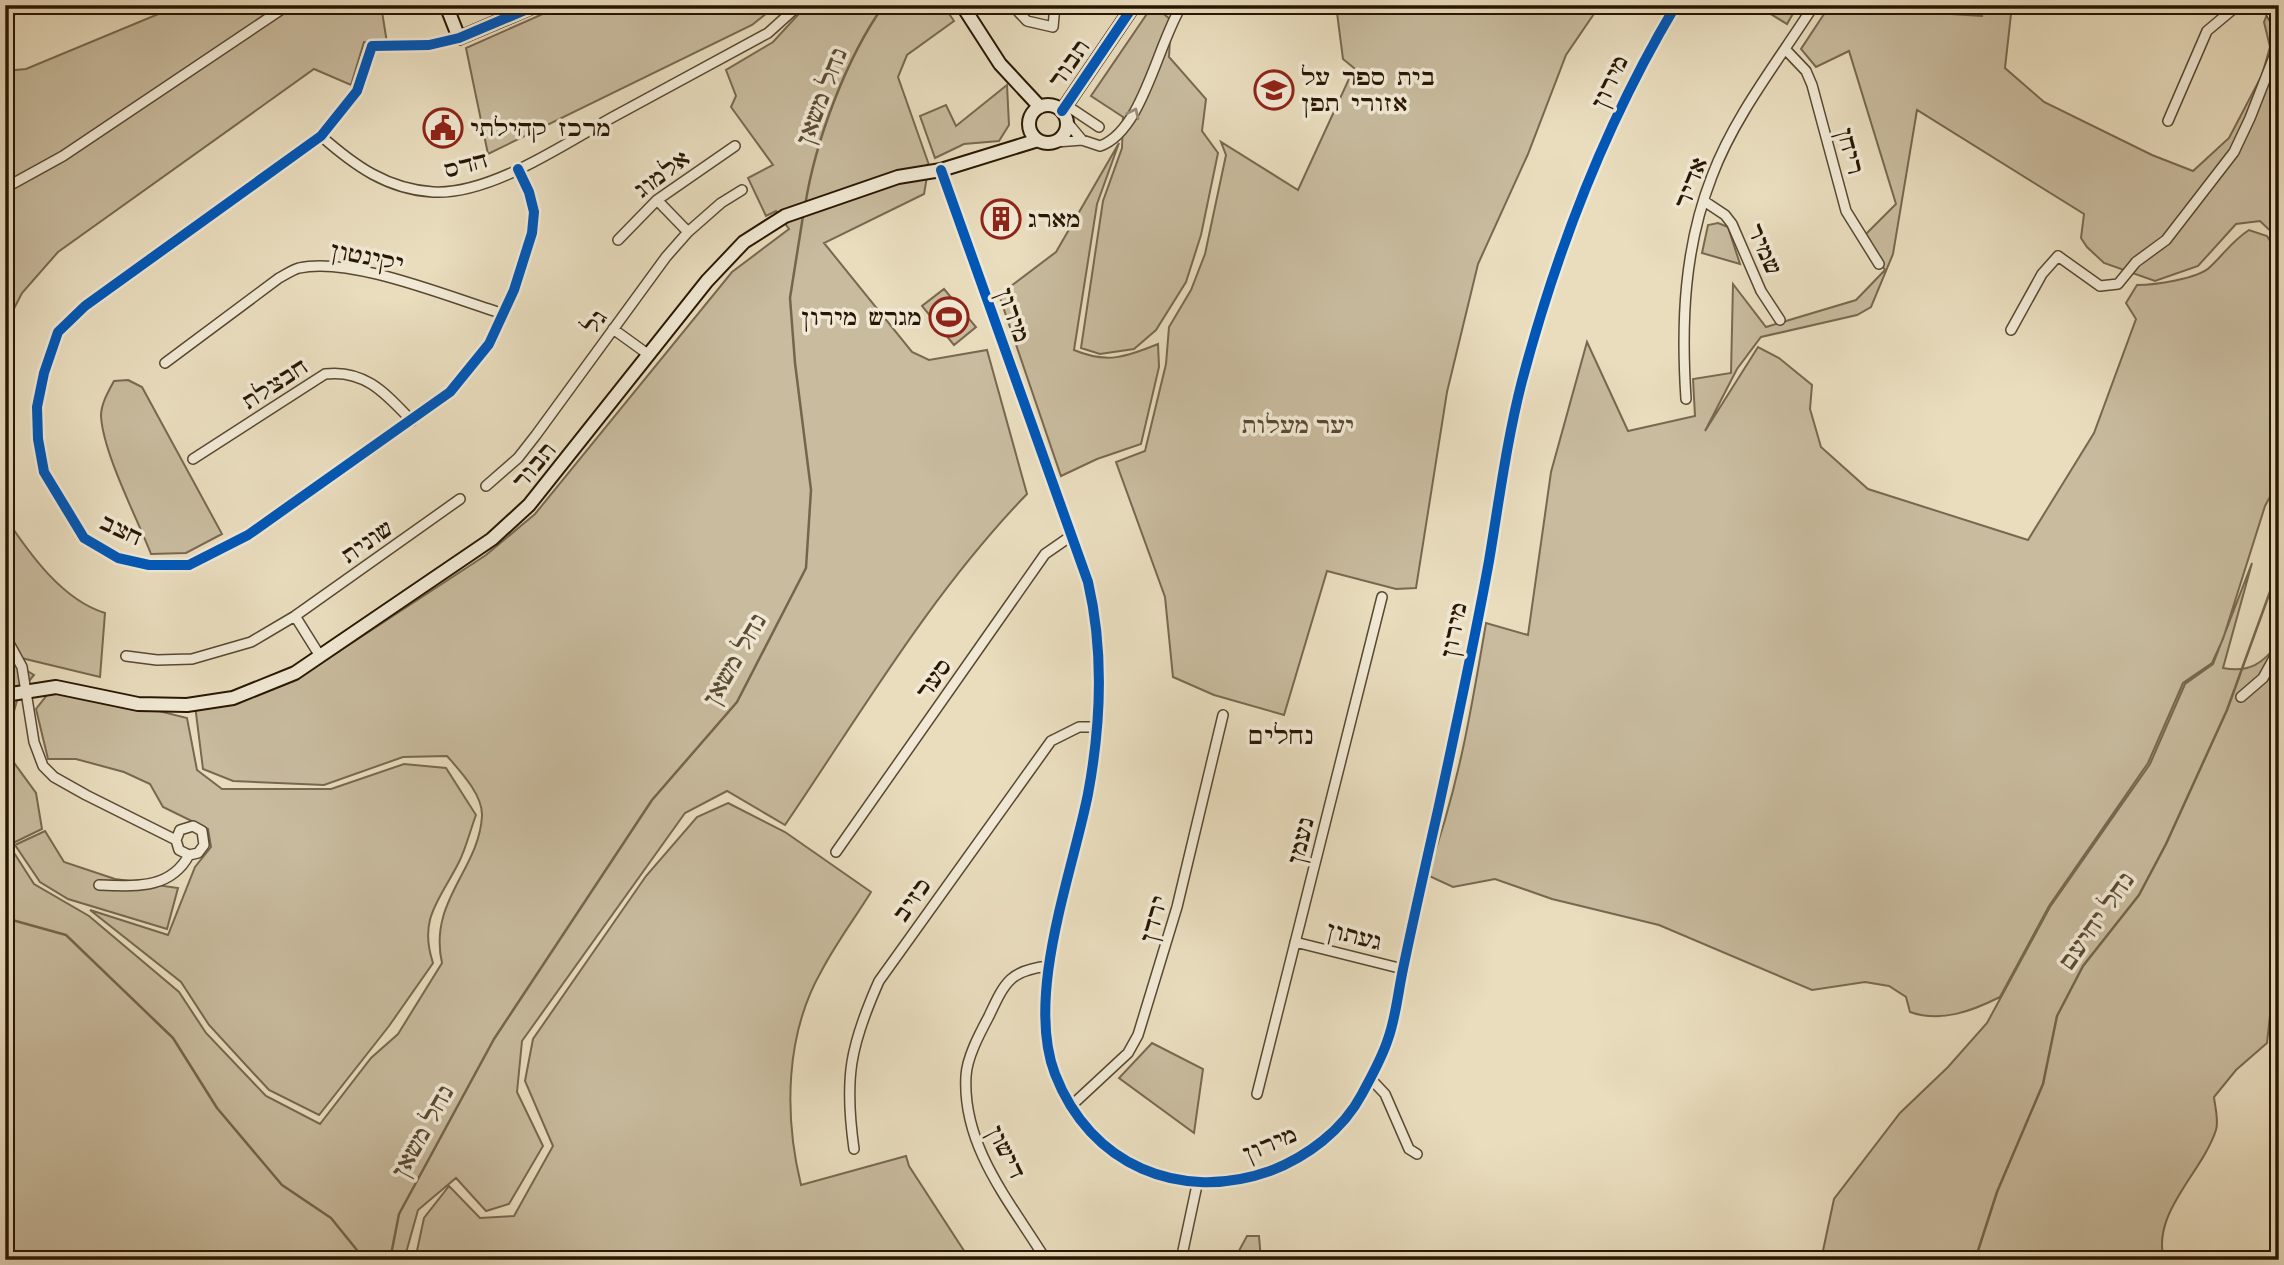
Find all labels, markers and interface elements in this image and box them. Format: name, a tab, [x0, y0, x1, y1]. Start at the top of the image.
street label: תבור	[1041, 33, 1097, 95]
water label: נחל משאן	[788, 44, 856, 150]
street label: מירון	[1584, 50, 1636, 114]
place label: בית ספר על אזורי תפן	[1301, 62, 1435, 119]
school or university icon: בית ספר על אזורי תפן	[1253, 69, 1295, 111]
public building icon: מרכז קהילתי	[422, 107, 464, 149]
one-way arrow	[1125, 108, 1139, 120]
place label: מרכז קהילתי	[470, 113, 611, 144]
street label: ריחן	[1829, 124, 1871, 178]
street label: אלמוג	[628, 143, 696, 205]
street label: הדס	[441, 144, 491, 186]
street label: אדיר	[1667, 153, 1715, 213]
building icon: מארג	[980, 198, 1022, 240]
place label: מארג	[1028, 204, 1081, 235]
street label: שמיר	[1739, 219, 1789, 279]
street label: יקינטון	[327, 235, 407, 279]
street label: מירון	[989, 283, 1037, 347]
sports icon: מגרש מירון	[928, 296, 970, 338]
place label: מגרש מירון	[801, 302, 922, 333]
street label: גל	[575, 303, 615, 341]
street label: חבצלת	[236, 351, 314, 417]
park label: יער מעלות	[1242, 410, 1354, 441]
street label: תבור	[505, 436, 563, 496]
street label: חצב	[95, 507, 147, 553]
street label: שונית	[335, 513, 399, 571]
street label: מירון	[1433, 599, 1475, 661]
water label: נחל משאן	[695, 608, 775, 712]
street label: סער	[909, 652, 959, 706]
district label: נחלים	[1249, 720, 1313, 753]
street label: נעמן	[1280, 814, 1322, 868]
water label: נחל יחיעם	[2052, 866, 2142, 976]
street label: כזיב	[886, 872, 938, 928]
street label: ירדן	[1133, 892, 1175, 946]
street label: געתון	[1323, 914, 1385, 958]
water label: נחל משאן	[384, 1079, 462, 1185]
street label: מירון	[1238, 1119, 1302, 1169]
street label: דישון	[979, 1120, 1033, 1184]

